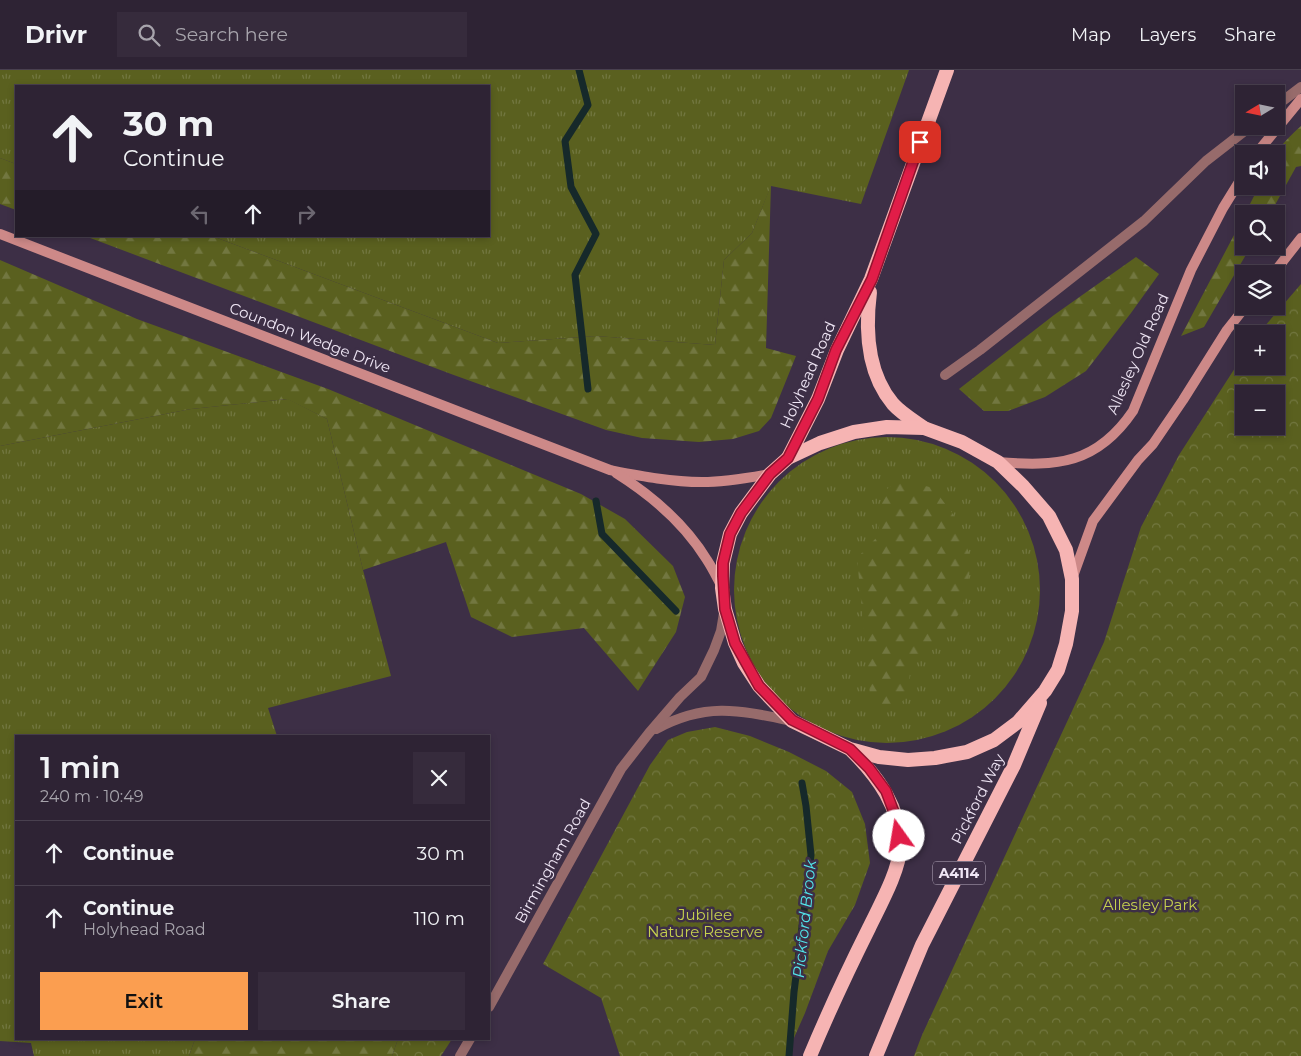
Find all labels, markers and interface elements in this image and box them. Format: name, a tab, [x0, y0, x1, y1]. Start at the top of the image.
search box	[117, 12, 467, 57]
text: Drivr	[25, 20, 87, 49]
icon: search	[135, 21, 163, 49]
text: Search here	[175, 23, 288, 46]
text: Map	[1071, 24, 1111, 46]
text: Layers	[1139, 24, 1196, 46]
text: Share	[1224, 24, 1276, 46]
north arrow	[1235, 85, 1285, 135]
map controls	[1235, 85, 1285, 435]
text: 30 m	[123, 102, 214, 145]
icon: ahead	[40, 105, 105, 170]
pin	[899, 121, 941, 163]
icon: arrive	[906, 128, 934, 156]
text: Continue	[123, 145, 225, 172]
button: sound	[1235, 145, 1285, 195]
icon: left	[186, 200, 214, 228]
icon: ahead	[239, 200, 267, 228]
icon: right	[292, 200, 320, 228]
button: search	[1235, 205, 1285, 255]
button: layers	[1235, 265, 1285, 315]
street label: Allesley Old Road	[1102, 290, 1173, 417]
street label: Coundon Wedge Drive	[227, 298, 393, 377]
street label: Holyhead Road	[776, 318, 840, 431]
button: +	[1235, 325, 1285, 375]
button: −	[1235, 385, 1285, 435]
text: 1 min	[40, 749, 121, 786]
street label: Pickford Way	[947, 750, 1009, 847]
button: close	[413, 752, 465, 804]
text: 240 m · 10:49	[40, 787, 143, 806]
street label: Birmingham Road	[510, 795, 595, 926]
position arrow	[872, 809, 924, 861]
icon: ahead	[40, 839, 68, 867]
text: Continue	[83, 842, 174, 865]
text: 30 m	[417, 842, 465, 865]
water label: Pickford Brook	[789, 858, 820, 979]
road number: A4114	[933, 861, 985, 884]
park label: Allesley Park	[1103, 895, 1197, 914]
text: Continue	[83, 897, 174, 920]
icon: ahead	[40, 904, 68, 932]
park label: Jubilee Nature Reserve	[647, 905, 763, 941]
text: 110 m	[414, 907, 465, 930]
text: Holyhead Road	[83, 920, 206, 939]
button: Exit	[40, 972, 248, 1030]
button: Share	[258, 972, 465, 1030]

